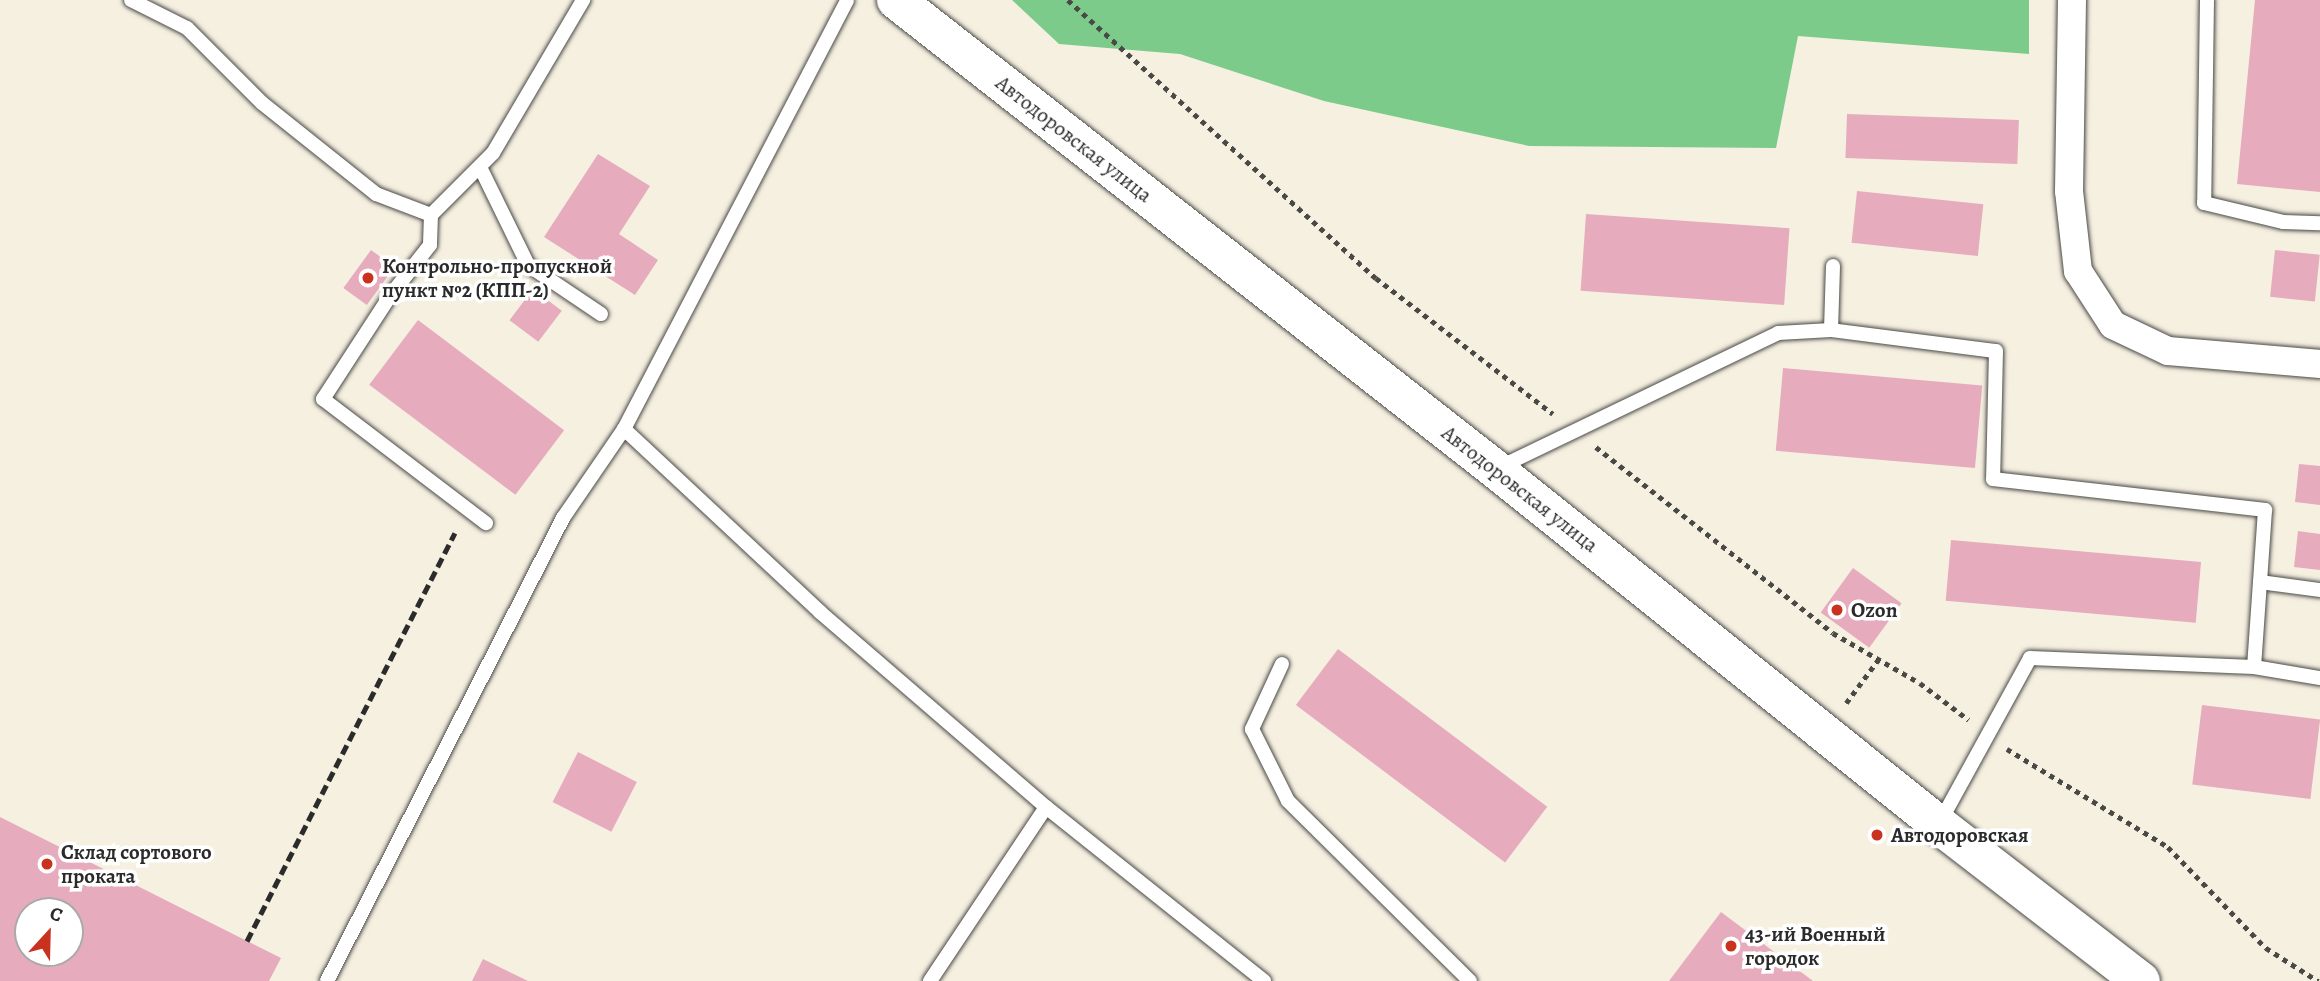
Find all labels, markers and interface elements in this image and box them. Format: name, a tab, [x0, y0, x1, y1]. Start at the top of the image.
street label: Автодоровская улица	[991, 70, 1157, 208]
place label: Контрольно-пропускной пункт №2 (КПП-2)	[382, 253, 612, 303]
marker: Контрольно-пропускной пункт №2 (КПП-2)	[360, 270, 376, 286]
street label: Автодоровская улица	[1437, 420, 1603, 558]
place label: Ozon	[1851, 597, 1897, 623]
marker: Ozon	[1829, 602, 1845, 618]
place label: Автодоровская	[1891, 822, 2029, 848]
marker: Автодоровская	[1869, 827, 1885, 843]
place label: Склад сортового проката	[61, 839, 212, 889]
marker: Склад сортового проката	[39, 856, 55, 872]
north arrow	[14, 897, 84, 967]
text: С	[46, 900, 66, 929]
place label: 43-ий Военный городок	[1745, 921, 1885, 971]
marker: 43-ий Военный городок	[1723, 938, 1739, 954]

